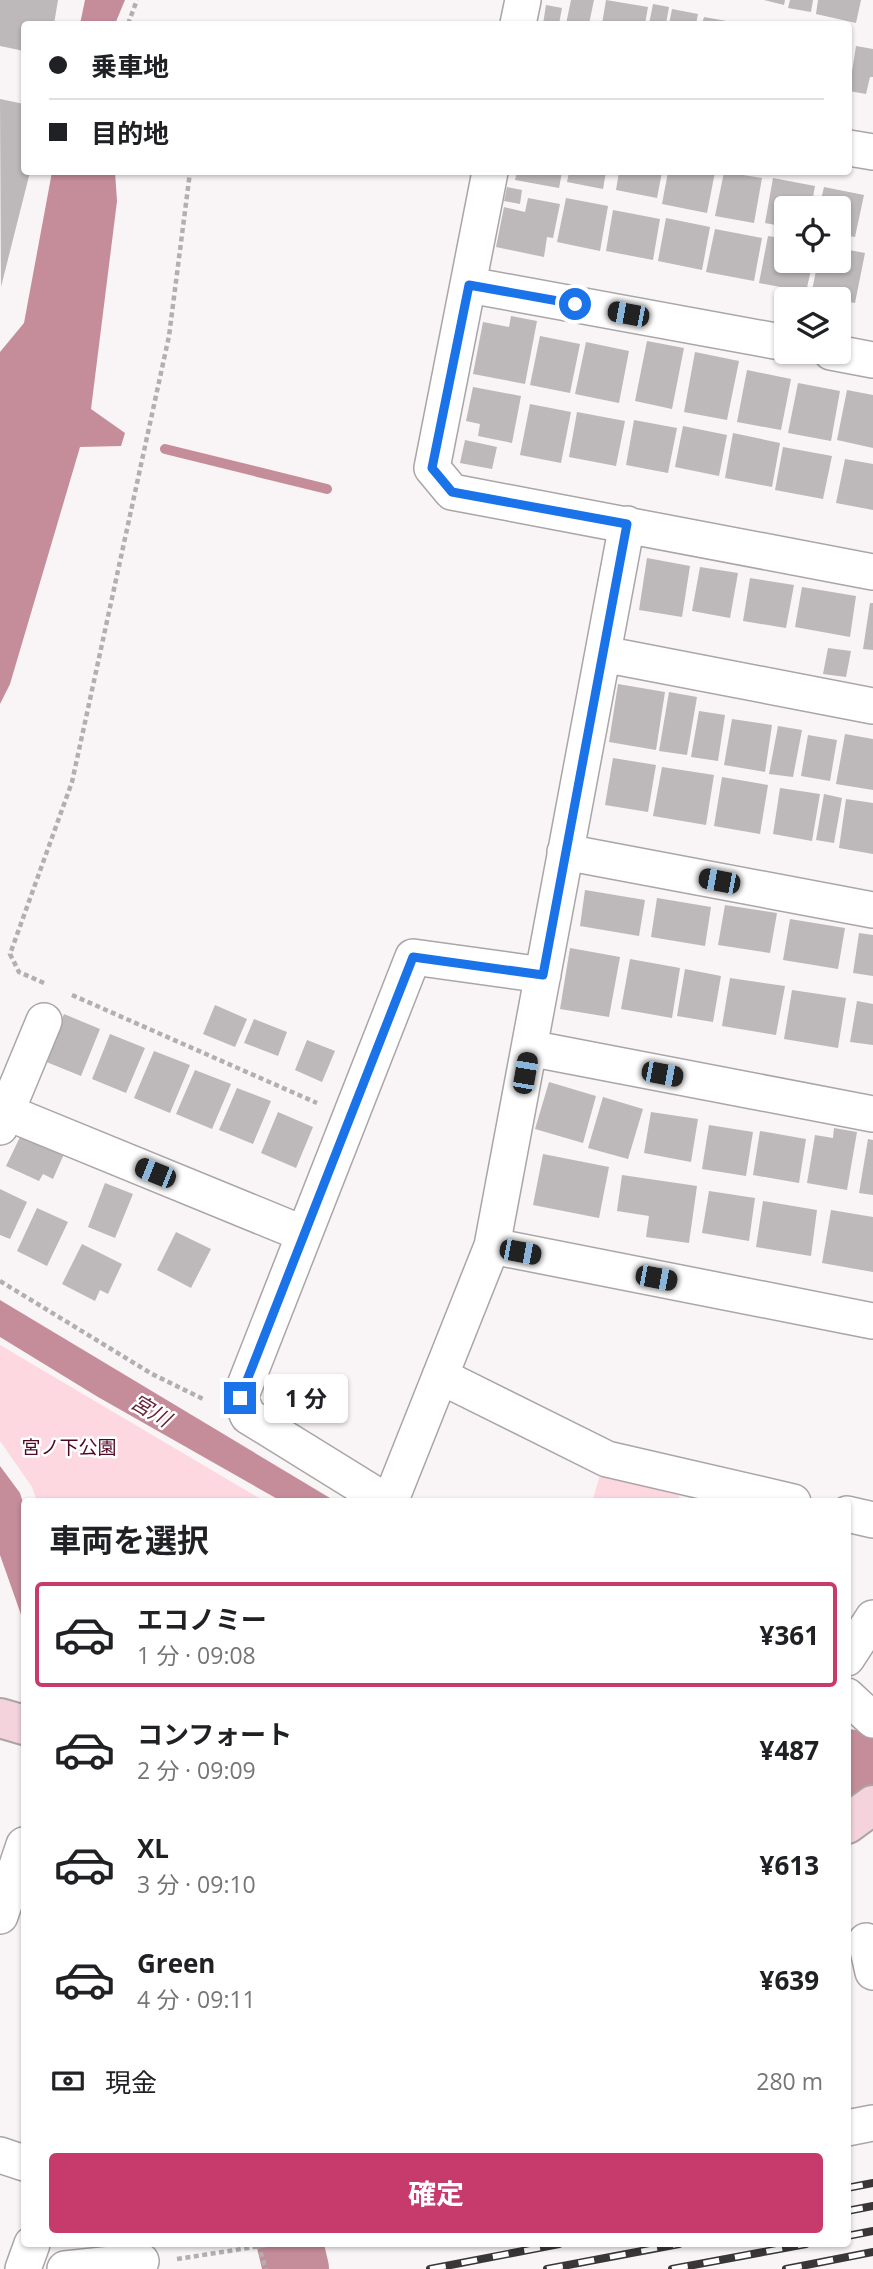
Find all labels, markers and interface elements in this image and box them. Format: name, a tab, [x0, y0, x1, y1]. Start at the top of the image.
text: 乗車地	[91, 48, 169, 84]
text: 目的地	[91, 115, 169, 151]
map controls	[774, 196, 851, 364]
button: locate	[774, 196, 851, 273]
button: layers	[774, 287, 851, 364]
route start	[559, 288, 591, 320]
car	[606, 300, 651, 328]
car	[697, 867, 742, 895]
car	[512, 1050, 539, 1096]
car	[640, 1060, 685, 1088]
car	[132, 1155, 179, 1191]
car	[498, 1238, 543, 1266]
car	[634, 1264, 679, 1292]
callout: 1 分	[264, 1374, 348, 1422]
route end	[224, 1382, 256, 1414]
text: 1 分	[285, 1382, 327, 1414]
water label: 宮川	[126, 1387, 178, 1434]
park label: 宮ノ下公園	[21, 1434, 117, 1460]
text: 車両を選択	[49, 1518, 209, 1561]
text: エコノミー	[137, 1601, 267, 1637]
icon: car	[53, 1603, 116, 1666]
text: ¥361	[760, 1617, 819, 1653]
text: 1 分 · 09:08	[137, 1639, 256, 1671]
text: コンフォート	[137, 1716, 292, 1752]
icon: car	[53, 1718, 116, 1781]
text: ¥487	[760, 1732, 819, 1768]
text: 2 分 · 09:09	[137, 1754, 256, 1786]
text: XL	[137, 1830, 169, 1866]
icon: car	[53, 1833, 116, 1896]
text: ¥613	[760, 1847, 819, 1883]
text: 3 分 · 09:10	[137, 1868, 256, 1900]
text: Green	[137, 1945, 215, 1981]
icon: car	[53, 1948, 116, 2011]
text: ¥639	[760, 1962, 819, 1998]
text: 4 分 · 09:11	[137, 1983, 256, 2015]
icon: cash	[49, 2062, 87, 2100]
text: 現金	[105, 2064, 157, 2100]
text: 280 m	[756, 2065, 823, 2097]
button: 確定	[49, 2153, 823, 2233]

